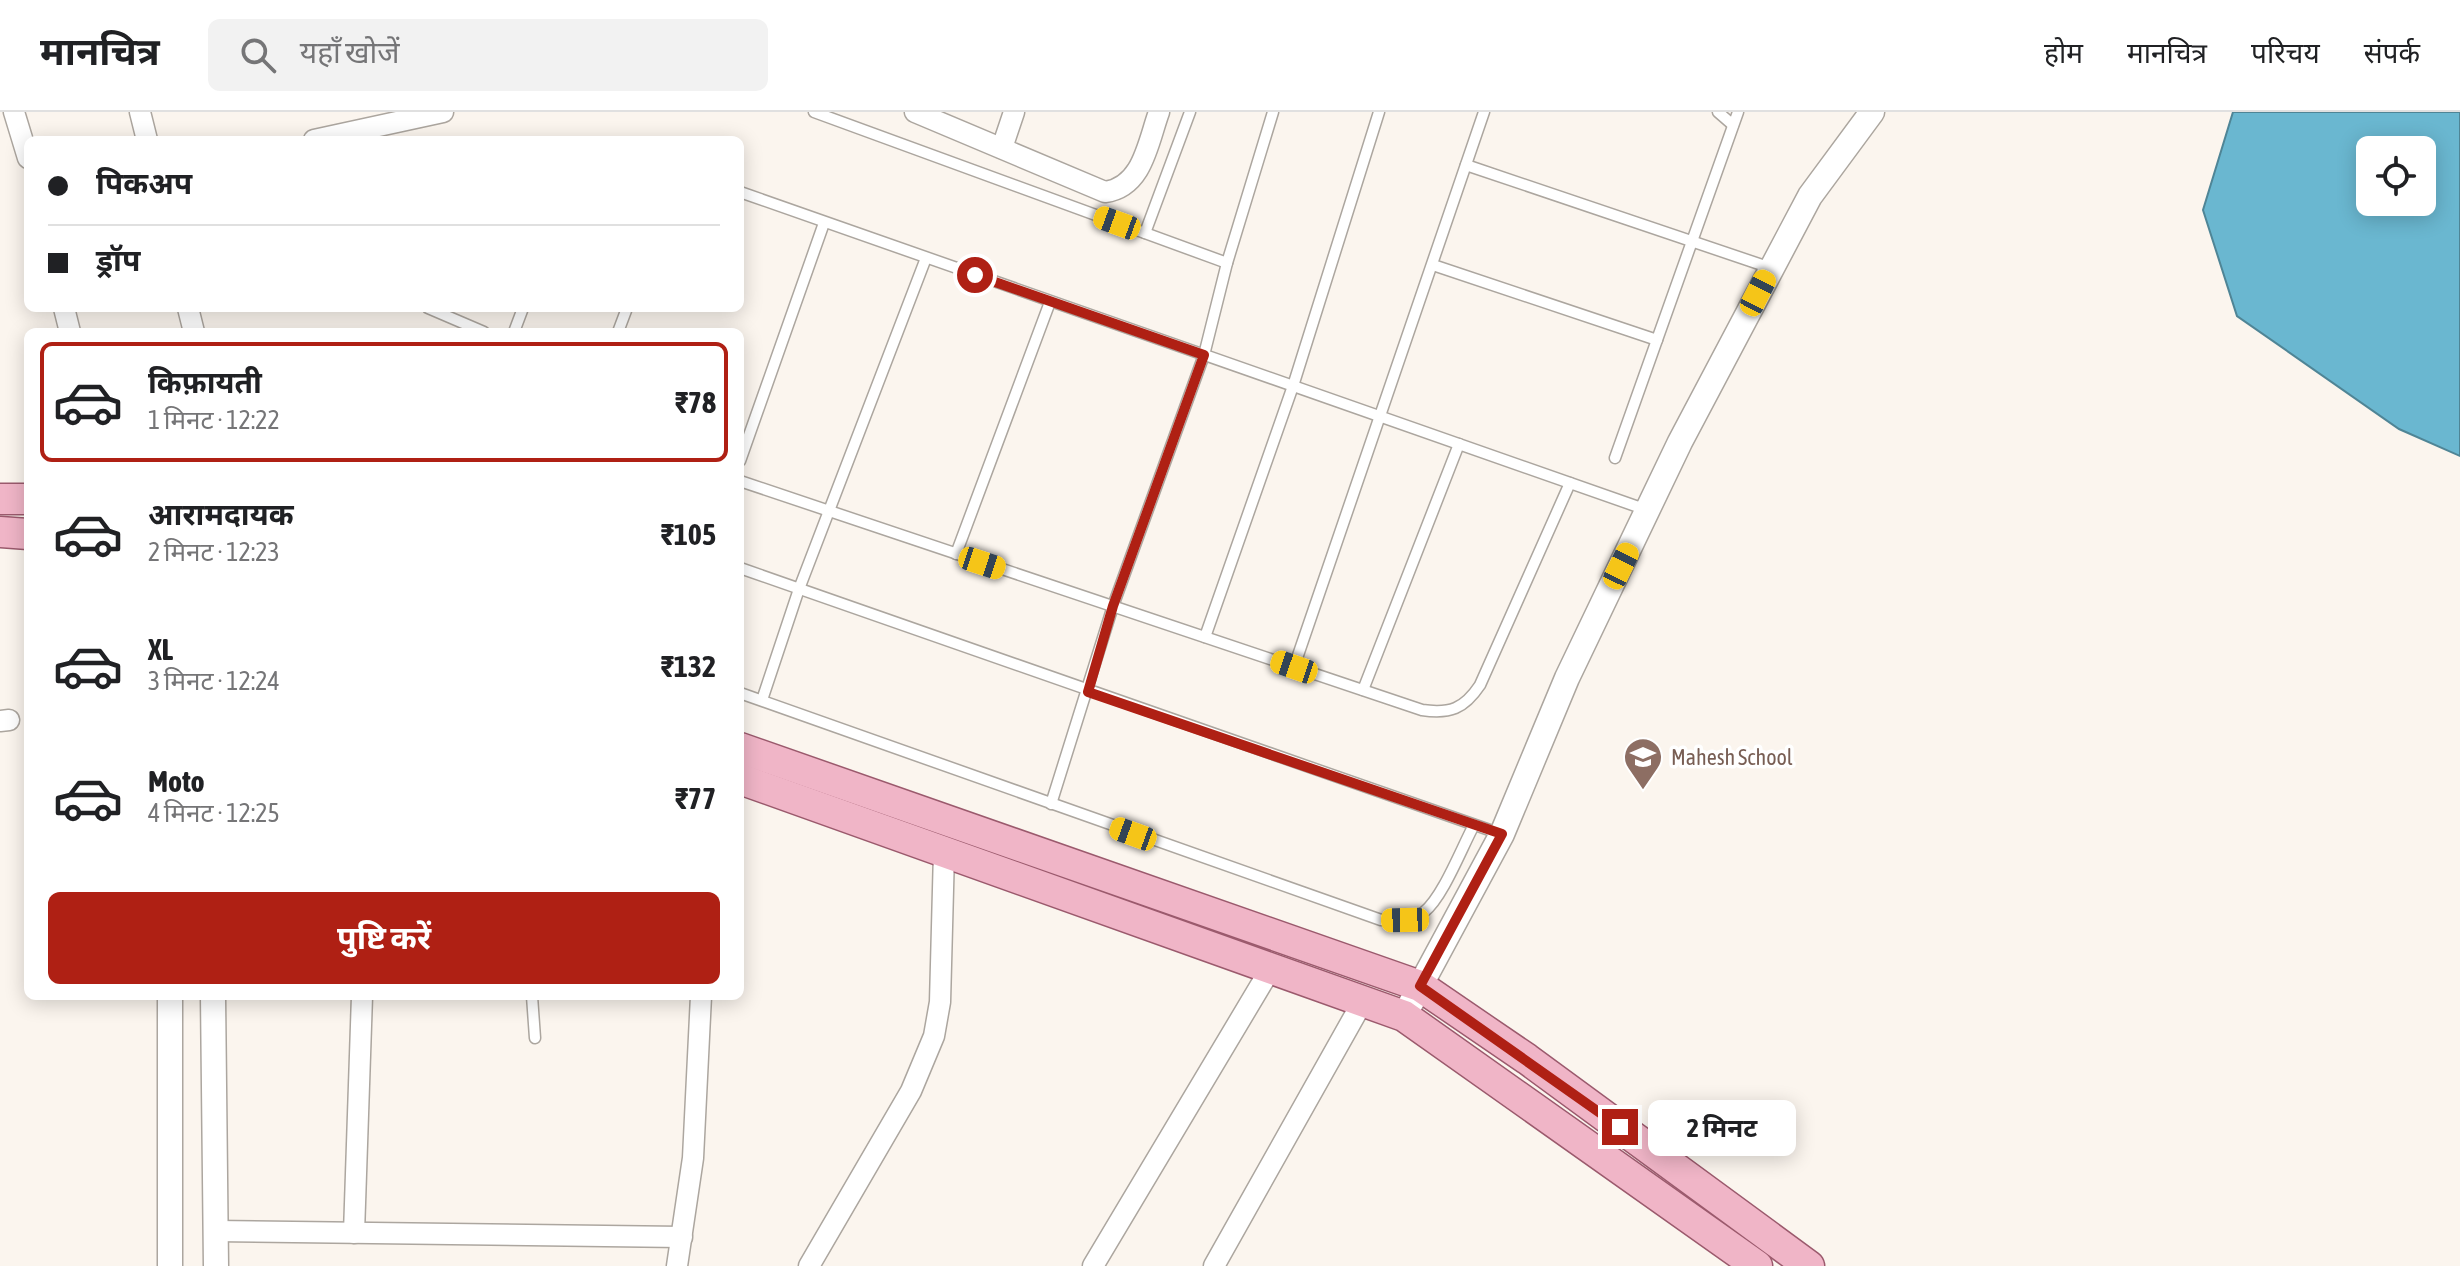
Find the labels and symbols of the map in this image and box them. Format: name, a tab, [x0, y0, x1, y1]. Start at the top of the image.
car	[1090, 204, 1144, 242]
route start	[957, 257, 993, 293]
car	[1736, 266, 1780, 320]
car	[1600, 539, 1642, 593]
car	[955, 544, 1009, 582]
car	[1267, 648, 1321, 686]
school or university icon: Mahesh School	[1622, 736, 1664, 791]
place label: Mahesh School	[1671, 744, 1793, 770]
car	[1106, 815, 1160, 853]
car	[1381, 908, 1429, 932]
callout: 2 मिनट	[1648, 1099, 1796, 1155]
route end	[1602, 1109, 1638, 1145]

